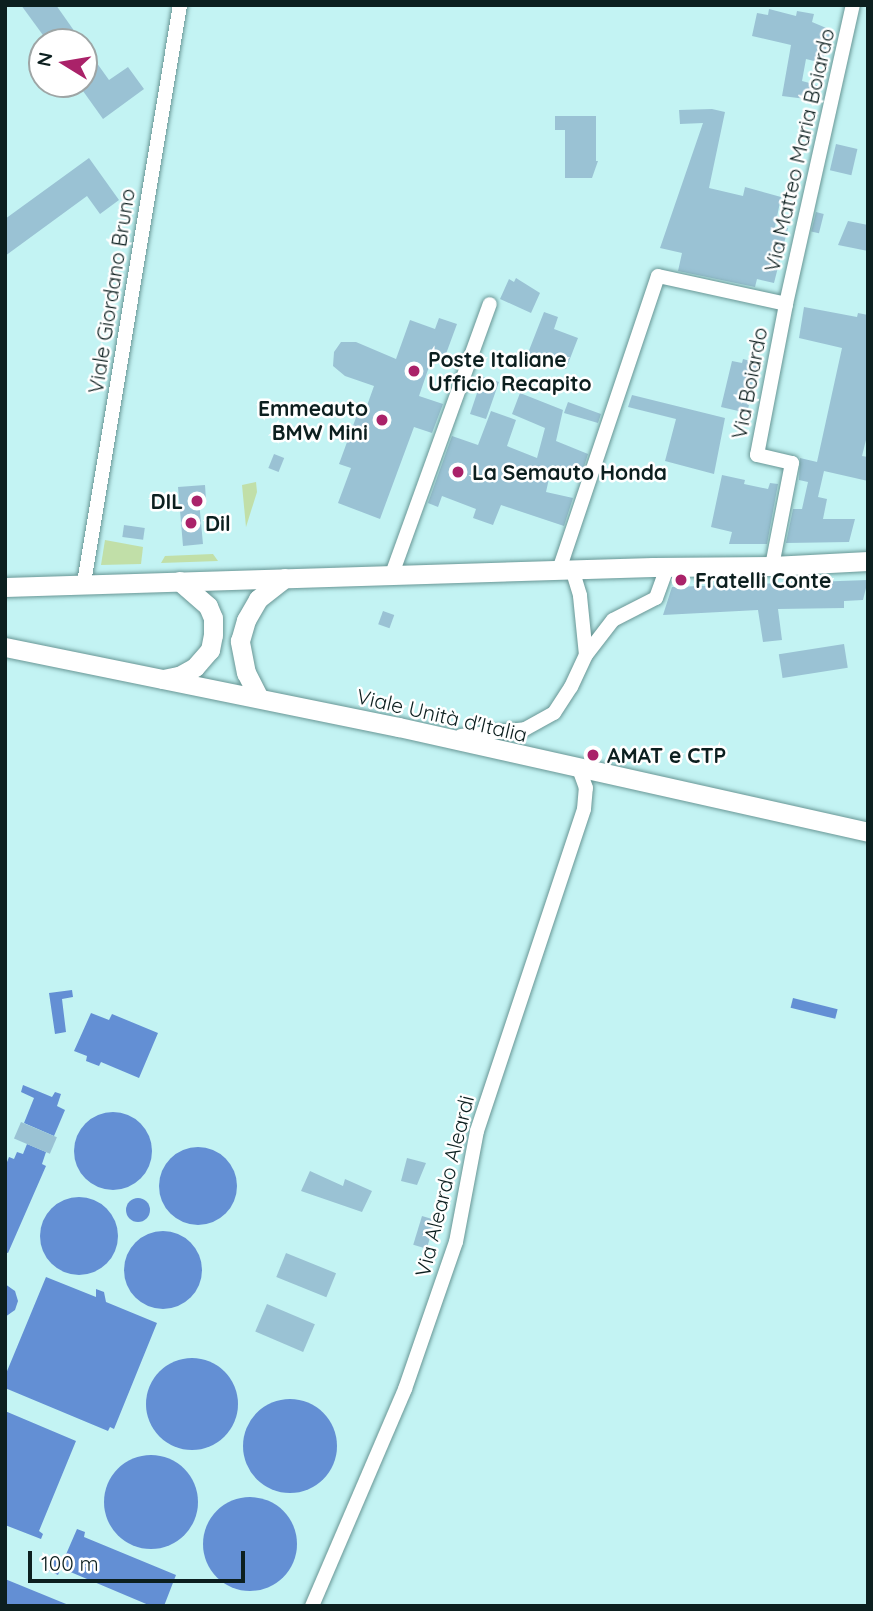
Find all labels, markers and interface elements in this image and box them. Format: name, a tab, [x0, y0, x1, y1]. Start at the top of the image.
street label: Via Matteo Maria Boiardo	[759, 26, 839, 274]
north arrow	[28, 28, 98, 98]
text: N	[31, 50, 57, 69]
street label: Viale Giordano Bruno	[82, 187, 140, 395]
street label: Via Boiardo	[726, 325, 772, 441]
place label: Poste Italiane Ufficio Recapito	[428, 346, 592, 396]
marker: Poste Italiane Ufficio Recapito	[406, 363, 422, 379]
place label: Emmeauto BMW Mini	[258, 395, 368, 445]
marker: Emmeauto BMW Mini	[374, 412, 390, 428]
place label: La Semauto Honda	[472, 459, 667, 485]
marker: La Semauto Honda	[450, 464, 466, 480]
place label: DIL	[150, 488, 183, 514]
marker: DIL	[189, 493, 205, 509]
place label: Dil	[205, 510, 231, 536]
marker: Dil	[183, 515, 199, 531]
place label: Fratelli Conte	[695, 567, 831, 593]
marker: Fratelli Conte	[673, 572, 689, 588]
street label: Viale Unità d'Italia	[354, 683, 530, 747]
place label: AMAT e CTP	[607, 742, 726, 768]
marker: AMAT e CTP	[585, 747, 601, 763]
street label: Via Aleardo Aleardi	[409, 1093, 479, 1279]
scale bar	[32, 1538, 248, 1582]
text: 100 m	[41, 1550, 99, 1576]

